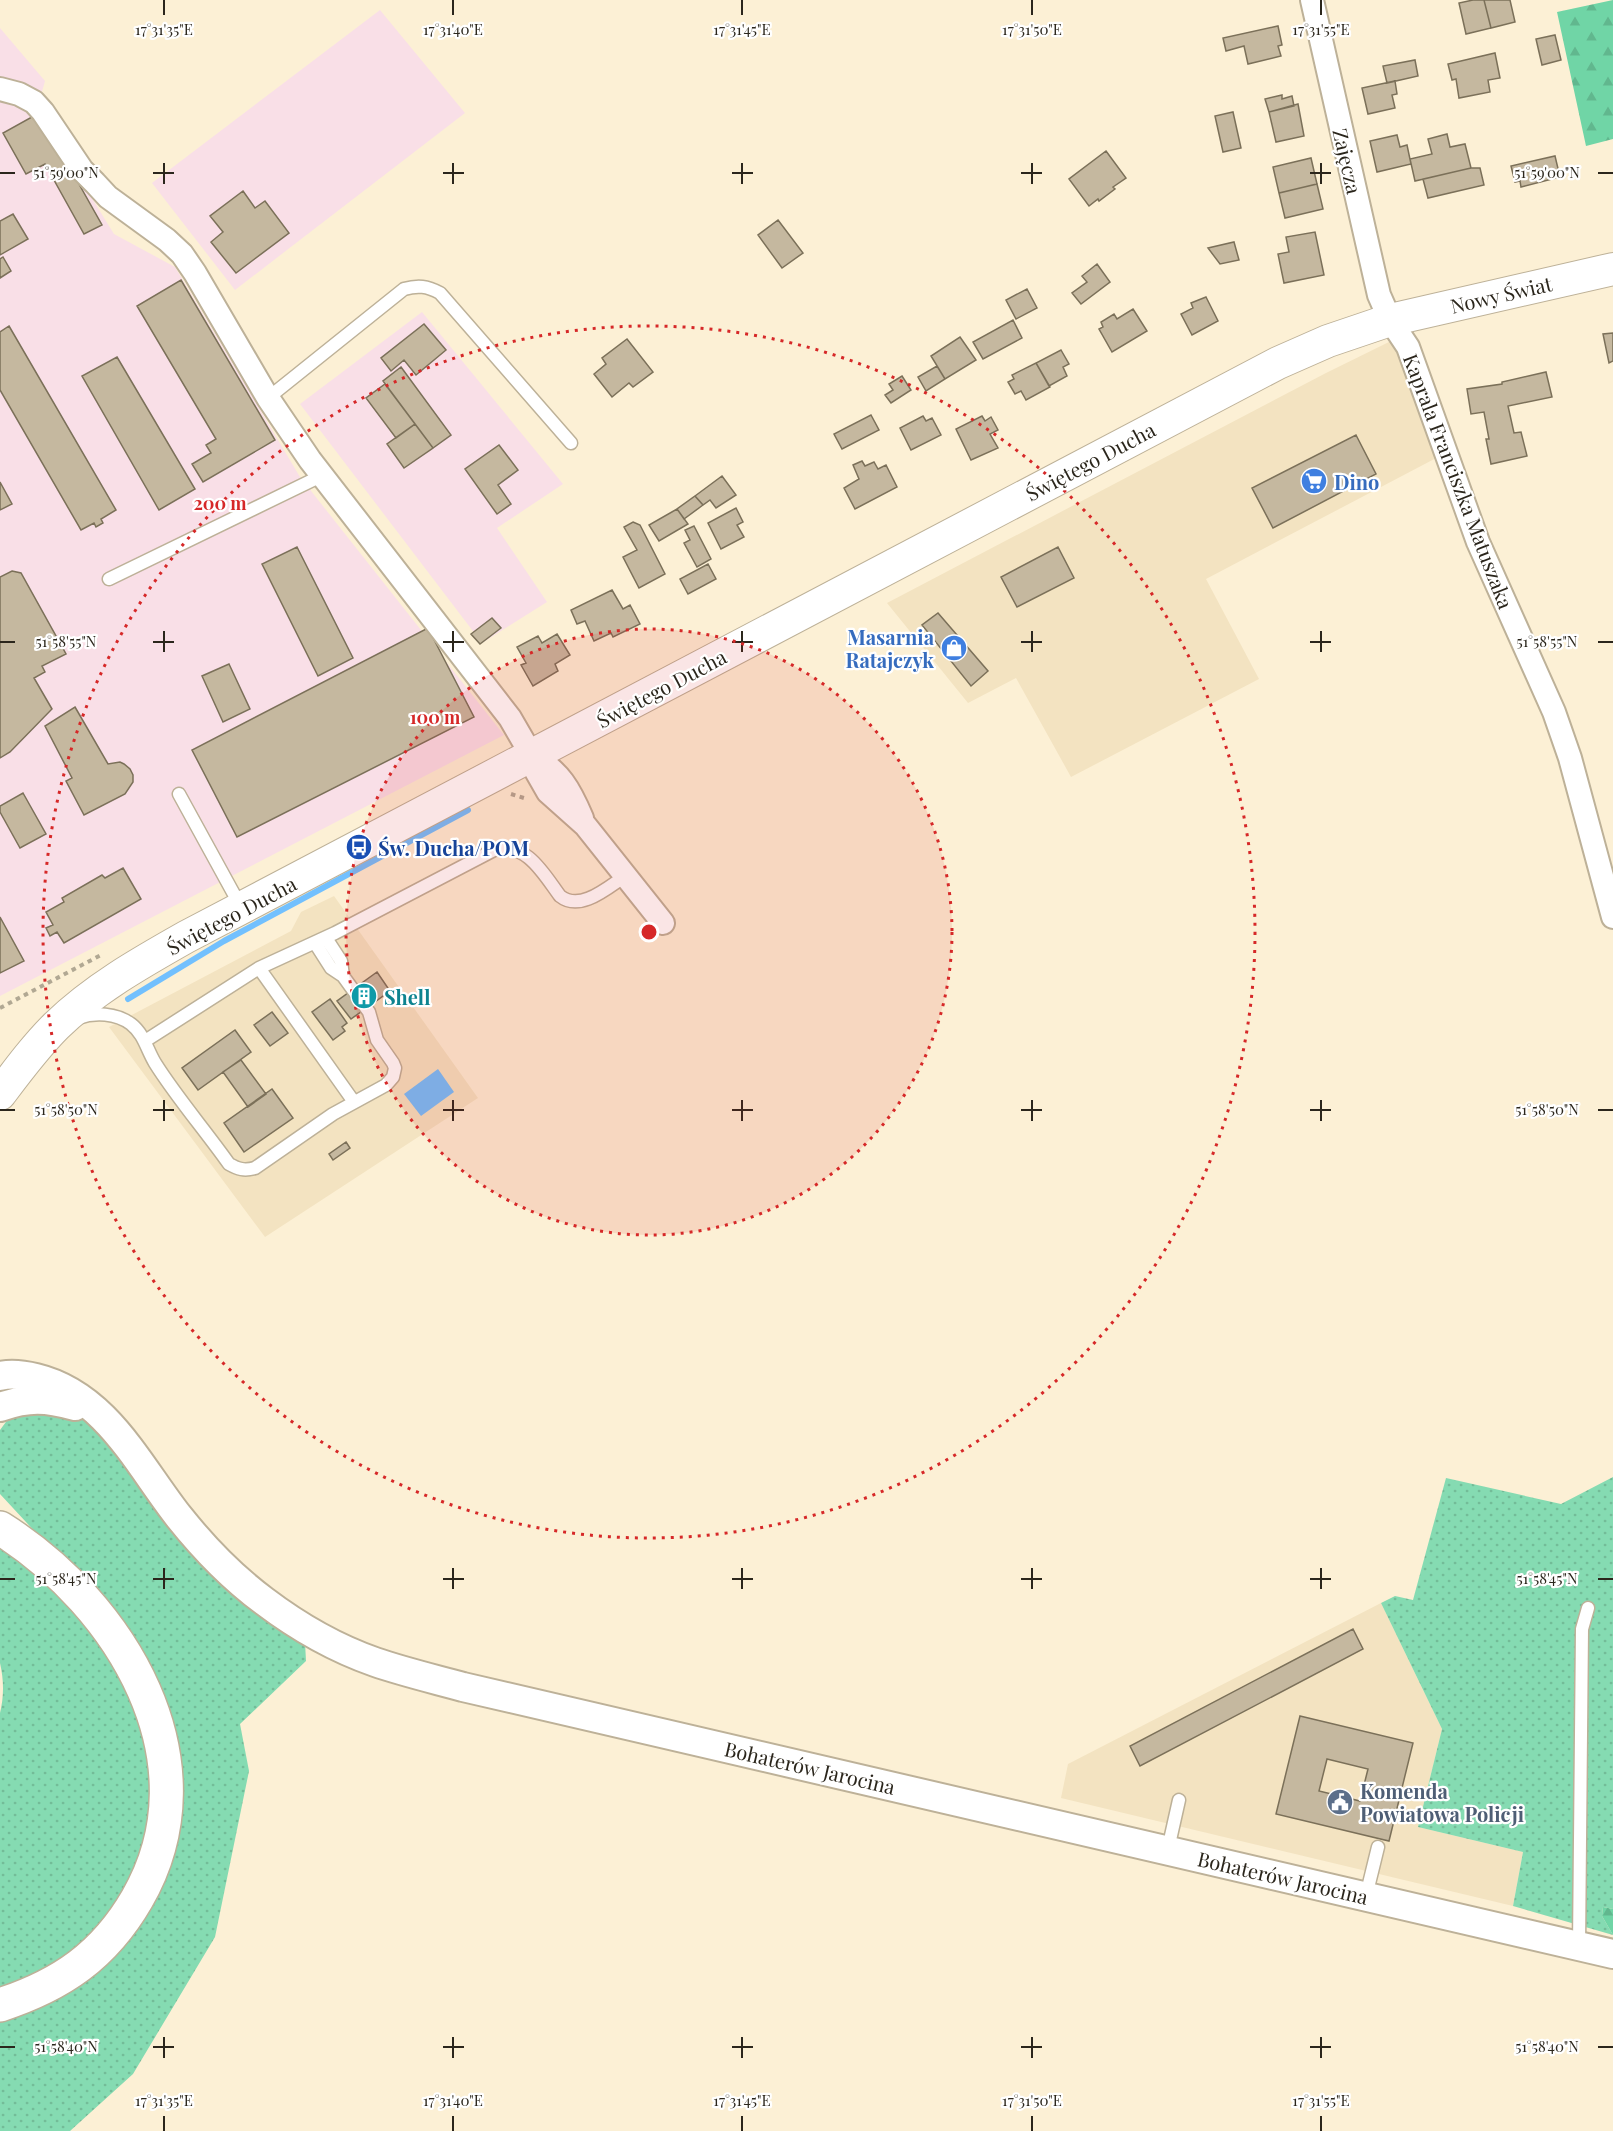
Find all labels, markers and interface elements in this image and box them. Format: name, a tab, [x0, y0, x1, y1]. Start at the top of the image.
text: 17°31'35"E	[135, 19, 193, 39]
text: 17°31'40"E	[423, 19, 483, 39]
text: 17°31'45"E	[713, 19, 771, 39]
text: 17°31'50"E	[1002, 19, 1062, 39]
text: 17°31'55"E	[1292, 19, 1350, 39]
street label: Zajęcza	[1327, 126, 1369, 196]
text: 51°59'00"N	[33, 162, 99, 182]
text: 51°59'00"N	[1514, 162, 1580, 182]
street label: Nowy Świat	[1447, 269, 1555, 319]
street label: Kaprala Franciszka Matuszaka	[1398, 350, 1520, 612]
street label: Świętego Ducha	[1020, 415, 1160, 507]
supermarket icon: Dino	[1299, 466, 1329, 496]
place label: Dino	[1334, 468, 1379, 495]
text: 200 m	[193, 491, 247, 515]
place label: Masarnia Ratajczyk	[846, 623, 935, 673]
text: 51°58'55"N	[36, 631, 97, 651]
text: 51°58'55"N	[1517, 631, 1578, 651]
shop icon: Masarnia Ratajczyk	[939, 633, 969, 663]
street label: Świętego Ducha	[591, 642, 731, 734]
text: 100 m	[410, 705, 461, 729]
bus stop icon: Św. Ducha/POM	[344, 832, 374, 862]
place label: Św. Ducha/POM	[378, 834, 529, 861]
street label: Świętego Ducha	[161, 869, 301, 961]
centre of rings	[639, 922, 659, 942]
building icon: Shell	[349, 981, 379, 1011]
place label: Shell	[384, 983, 430, 1010]
text: 51°58'50"N	[34, 1099, 98, 1119]
text: 51°58'50"N	[1515, 1099, 1579, 1119]
text: 51°58'45"N	[36, 1568, 97, 1588]
text: 51°58'45"N	[1517, 1568, 1578, 1588]
street label: Bohaterów Jarocina	[722, 1734, 898, 1800]
place label: Komenda Powiatowa Policji	[1360, 1777, 1524, 1827]
public building icon: Komenda Powiatowa Policji	[1325, 1787, 1355, 1817]
street label: Bohaterów Jarocina	[1195, 1844, 1371, 1910]
text: 51°58'40"N	[34, 2036, 98, 2056]
text: 51°58'40"N	[1515, 2036, 1579, 2056]
text: 17°31'35"E	[135, 2090, 193, 2110]
text: 17°31'40"E	[423, 2090, 483, 2110]
text: 17°31'45"E	[713, 2090, 771, 2110]
text: 17°31'50"E	[1002, 2090, 1062, 2110]
text: 17°31'55"E	[1292, 2090, 1350, 2110]

